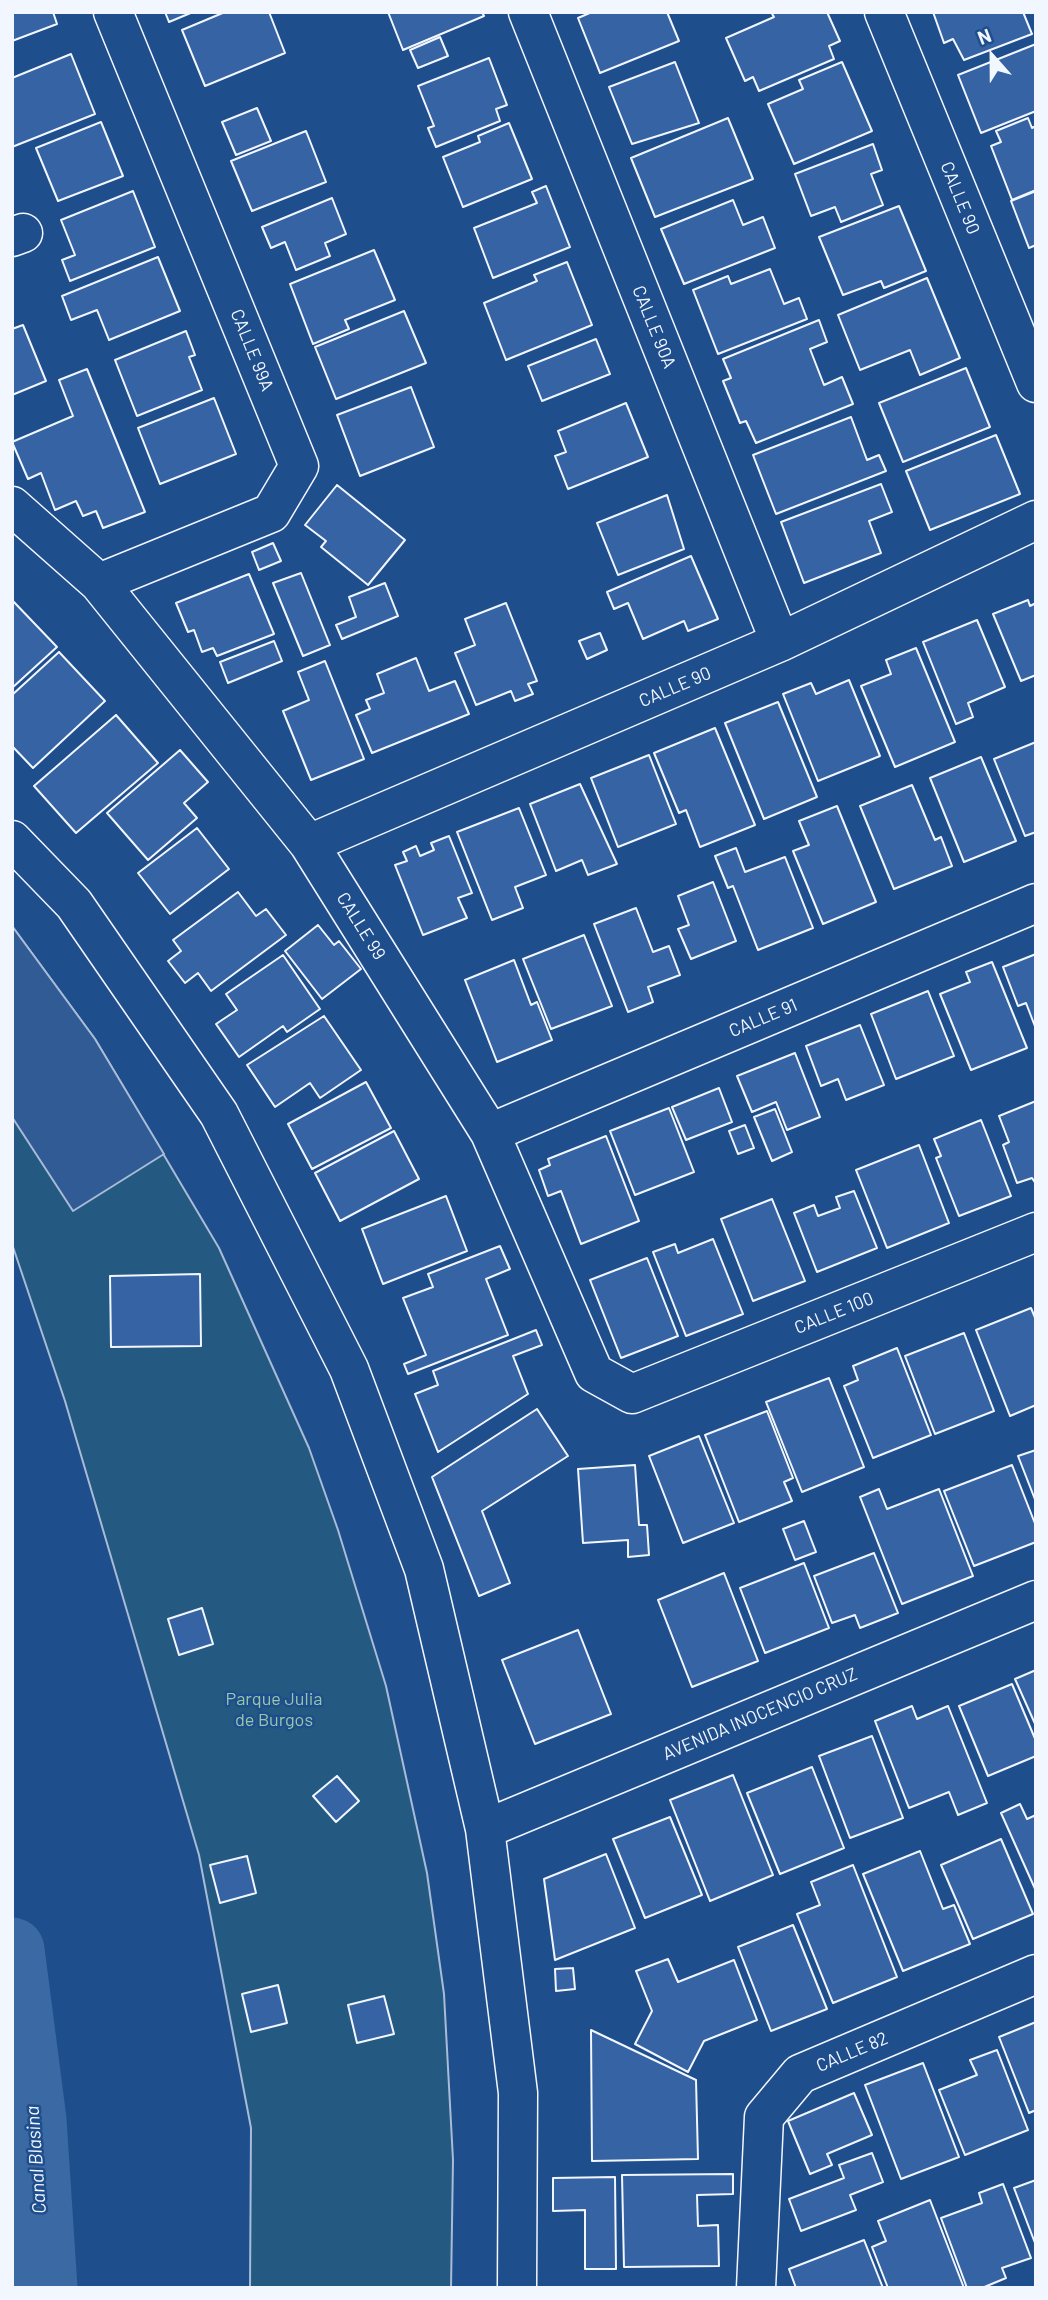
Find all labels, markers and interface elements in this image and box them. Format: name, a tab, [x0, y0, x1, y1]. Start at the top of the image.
north arrow	[957, 21, 1027, 91]
text: N	[974, 23, 994, 49]
street label: CALLE 90	[936, 159, 984, 237]
street label: CALLE 90A	[628, 283, 680, 371]
street label: CALLE 99A	[226, 306, 278, 394]
street label: CALLE 90	[636, 662, 714, 712]
street label: CALLE 99	[332, 888, 390, 964]
street label: CALLE 91	[726, 994, 800, 1042]
street label: CALLE 100	[791, 1287, 877, 1339]
street label: AVENIDA INOCENCIO CRUZ	[659, 1663, 861, 1765]
park label: Parque Julia de Burgos	[226, 1688, 322, 1730]
street label: CALLE 82	[813, 2027, 891, 2077]
water label: Canal Blasina	[21, 2105, 51, 2215]

